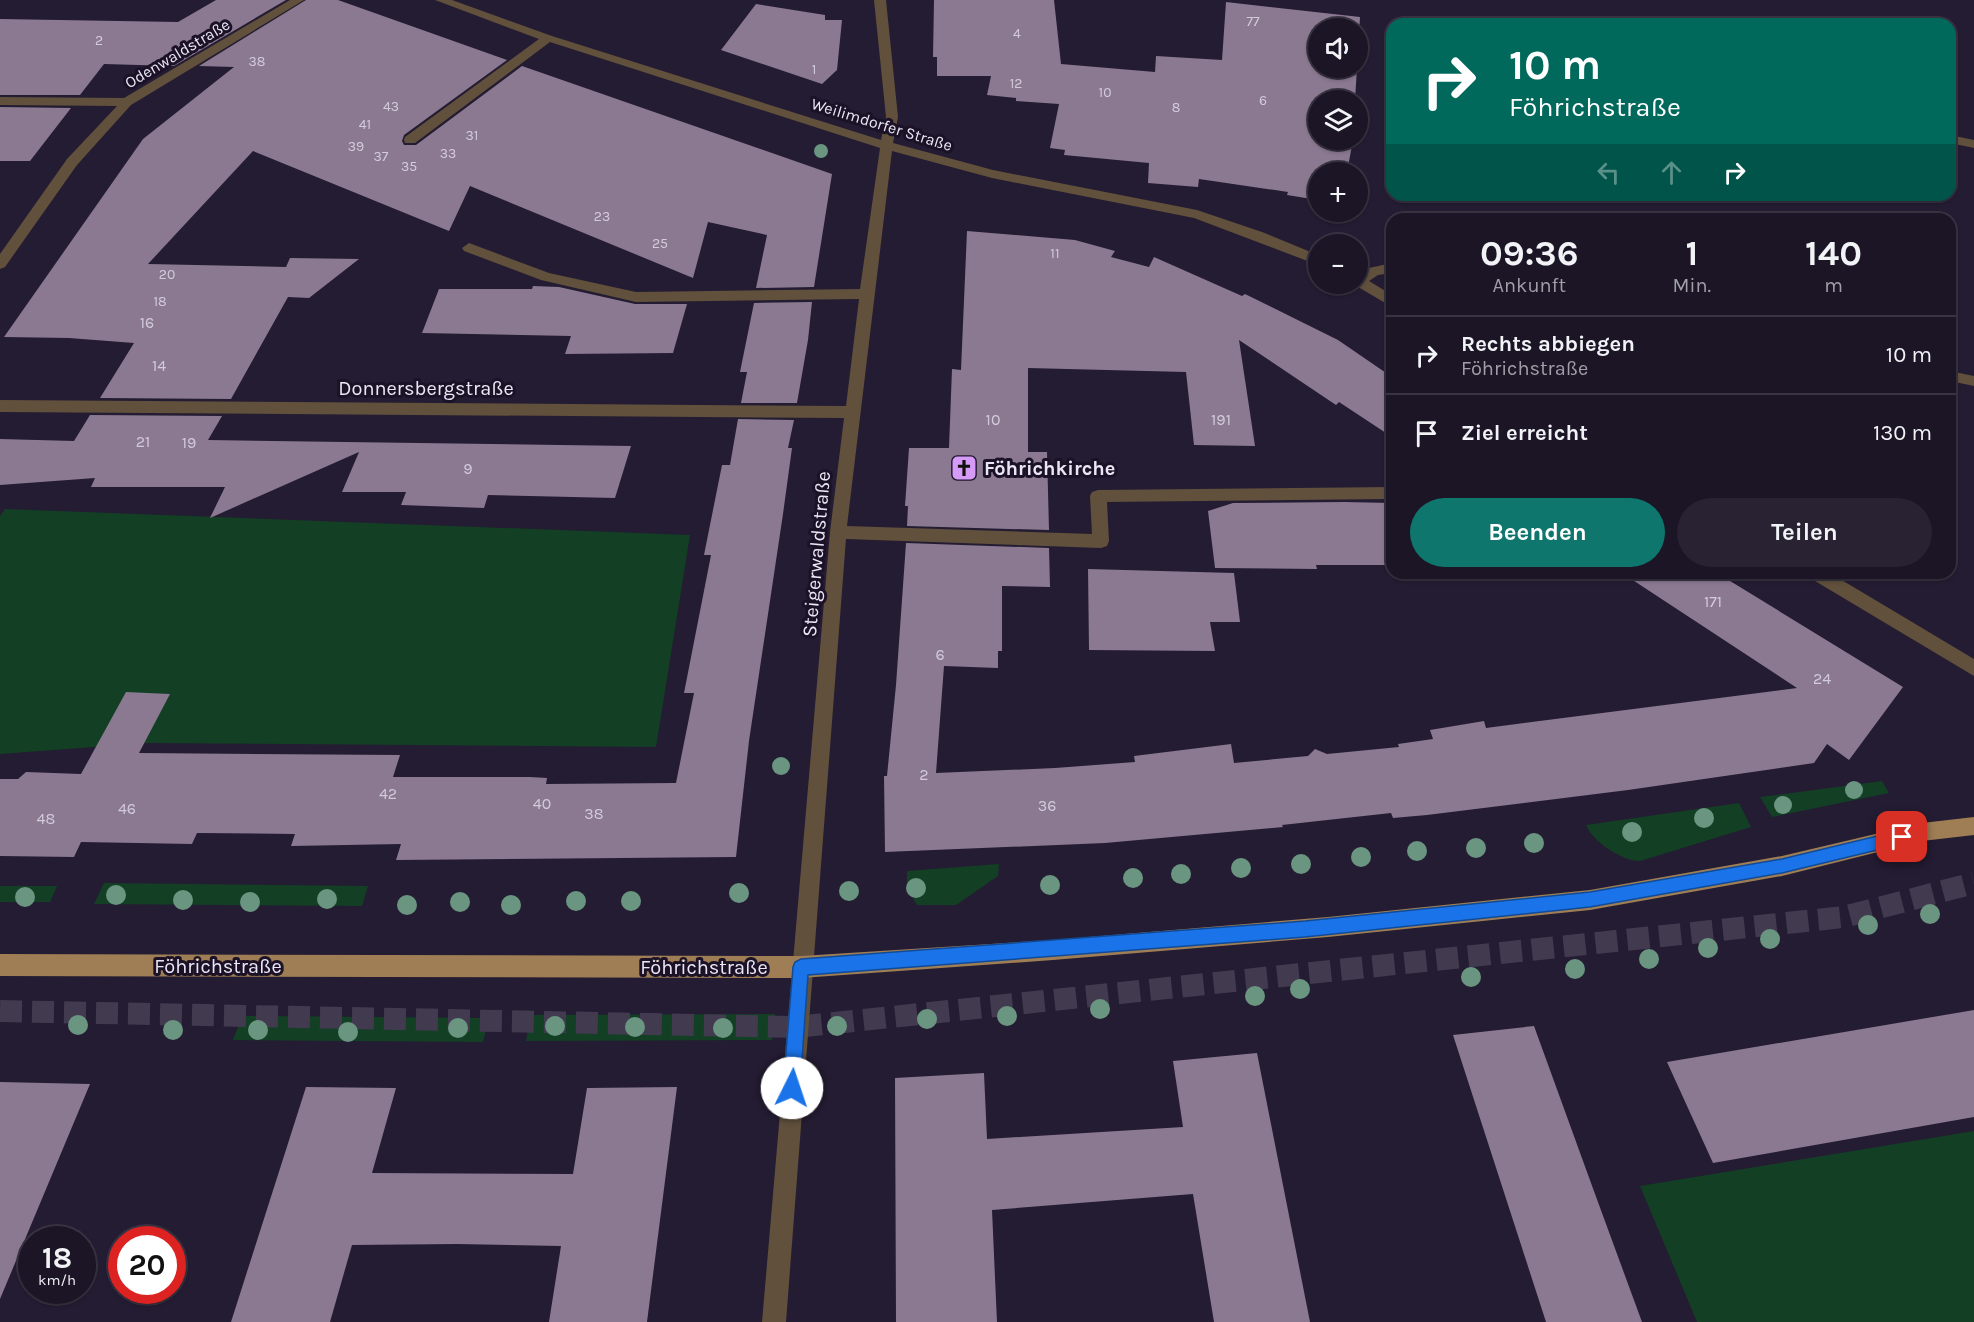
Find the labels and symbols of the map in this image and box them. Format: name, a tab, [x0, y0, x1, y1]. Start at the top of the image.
house number: 77	[1246, 13, 1260, 30]
street label: Odenwaldstraße	[121, 15, 233, 92]
house number: 4	[1013, 25, 1021, 42]
house number: 2	[95, 32, 103, 49]
house number: 38	[249, 53, 265, 70]
house number: 1	[812, 61, 816, 78]
house number: 12	[1010, 75, 1022, 92]
house number: 10	[1099, 84, 1111, 101]
house number: 6	[1259, 92, 1267, 109]
street label: Weilimdorfer Straße	[809, 94, 955, 155]
house number: 43	[383, 98, 399, 115]
house number: 8	[1172, 99, 1180, 116]
house number: 41	[359, 116, 371, 133]
house number: 31	[466, 127, 478, 144]
house number: 39	[348, 138, 364, 155]
house number: 33	[440, 145, 456, 162]
house number: 37	[374, 148, 389, 165]
house number: 35	[401, 158, 417, 175]
house number: 23	[594, 208, 610, 225]
house number: 25	[652, 235, 668, 252]
house number: 11	[1050, 245, 1060, 262]
house number: 20	[159, 266, 175, 283]
house number: 18	[153, 293, 167, 310]
house number: 16	[140, 313, 154, 332]
house number: 14	[152, 356, 166, 375]
street label: Donnersbergstraße	[338, 377, 514, 400]
house number: 10	[986, 410, 1000, 429]
house number: 191	[1211, 410, 1231, 429]
house number: 21	[136, 432, 150, 451]
house number: 19	[182, 433, 196, 452]
church icon: Föhrichkirche	[949, 453, 979, 483]
place label: Föhrichkirche	[984, 457, 1115, 480]
house number: 9	[463, 459, 473, 478]
street label: Steigerwaldstraße	[798, 470, 835, 638]
house number: 171	[1704, 592, 1722, 611]
house number: 6	[935, 645, 945, 664]
house number: 24	[1813, 669, 1831, 688]
house number: 2	[919, 765, 929, 784]
house number: 42	[379, 784, 397, 803]
house number: 40	[533, 794, 551, 813]
house number: 36	[1038, 796, 1056, 815]
house number: 46	[118, 799, 136, 818]
house number: 38	[584, 804, 604, 823]
house number: 48	[37, 809, 55, 828]
pin	[1876, 811, 1927, 862]
street label: Föhrichstraße	[154, 955, 282, 978]
street label: Föhrichstraße	[640, 956, 768, 979]
position arrow	[760, 1056, 824, 1120]
speed limit sign: 20	[108, 1226, 186, 1304]

